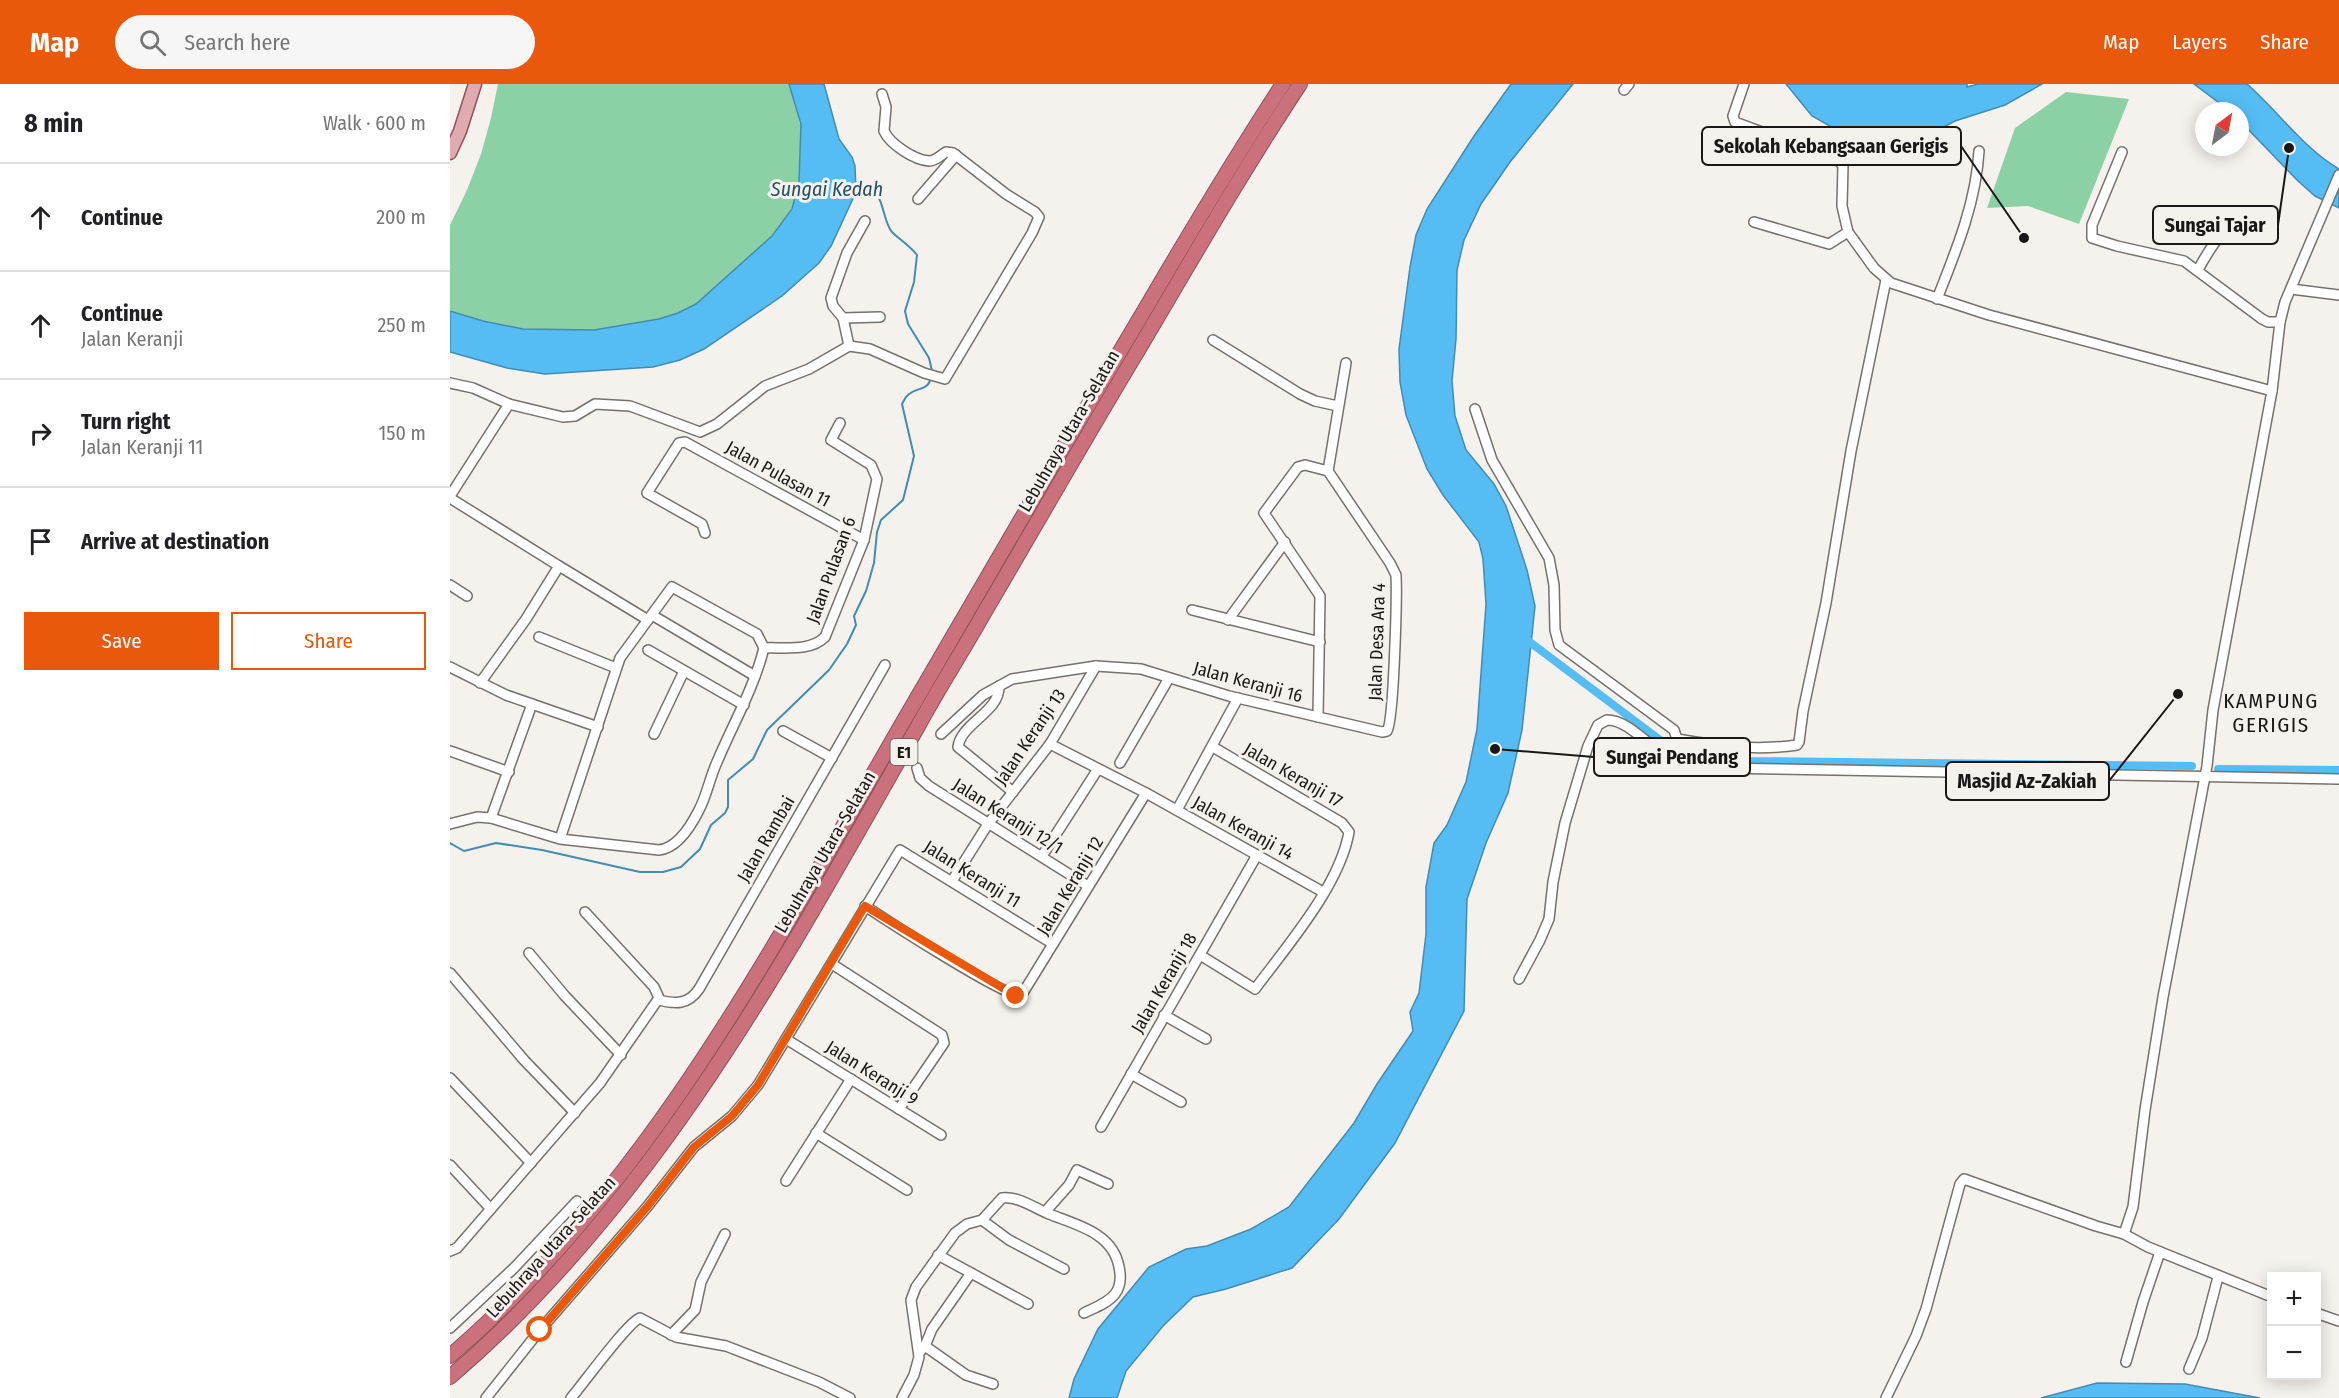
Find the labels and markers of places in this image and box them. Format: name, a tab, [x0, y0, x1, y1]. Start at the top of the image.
callout: Sekolah Kebangsaan Gerigis	[1702, 127, 1961, 165]
callout: Sungai Tajar	[2153, 206, 2278, 244]
callout: Sungai Pendang	[1594, 738, 1750, 776]
callout: Masjid Az-Zakiah	[1946, 762, 2109, 800]

